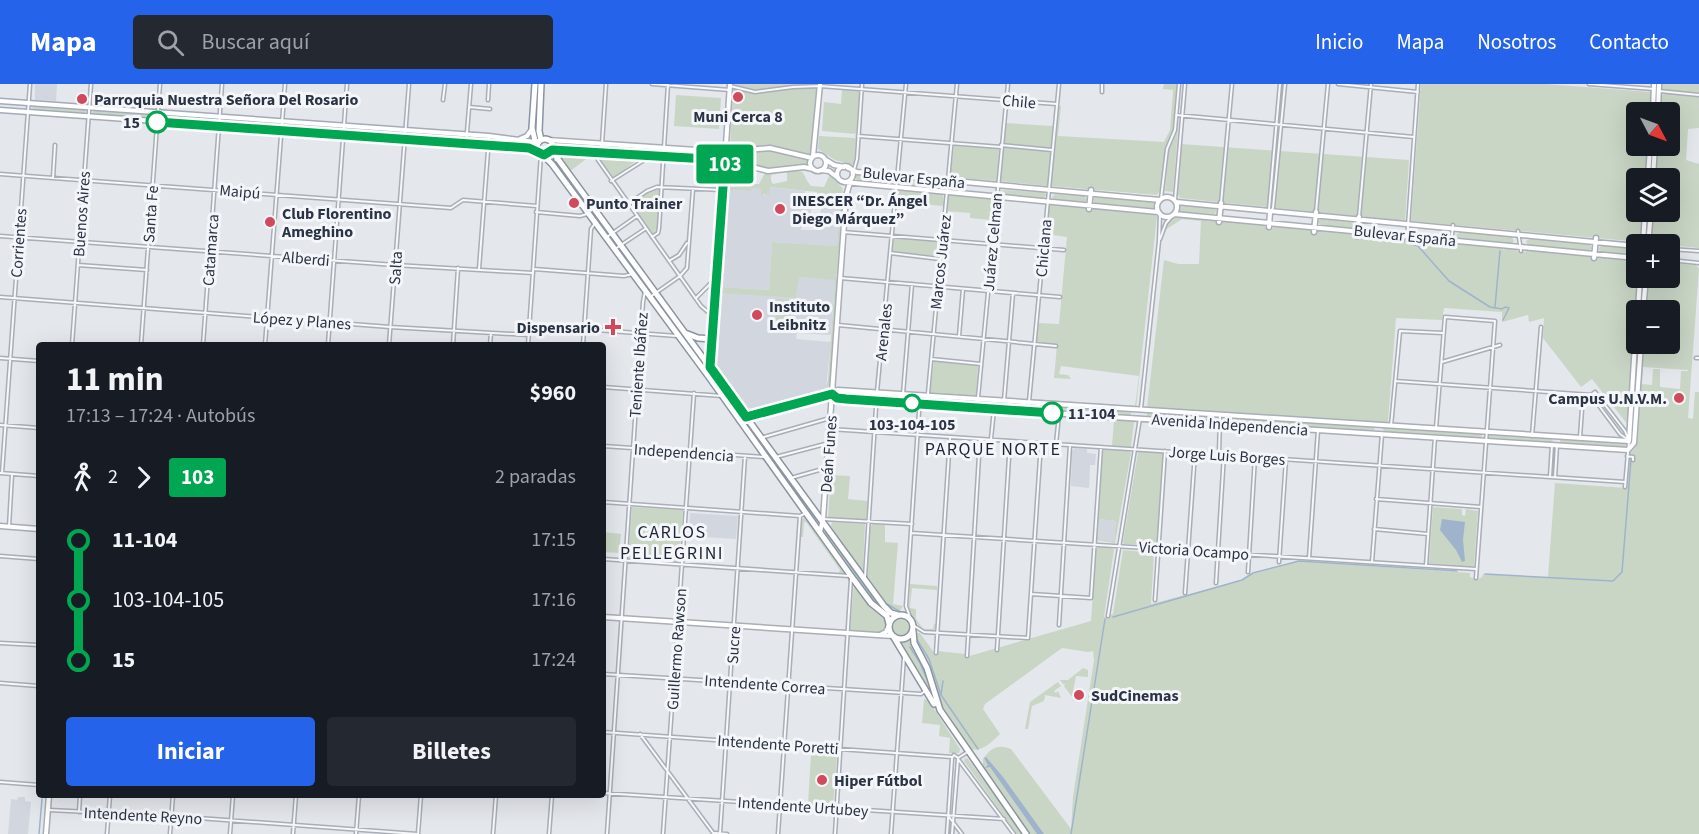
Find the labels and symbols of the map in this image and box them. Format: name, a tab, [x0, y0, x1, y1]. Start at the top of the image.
place label: Parroquia Nuestra Señora Del Rosario	[94, 89, 358, 111]
marker: Muni Cerca 8	[731, 90, 745, 104]
street label: Chile	[1001, 90, 1037, 114]
marker: Parroquia Nuestra Señora Del Rosario	[75, 92, 89, 106]
north arrow	[1626, 102, 1680, 156]
place label: Muni Cerca 8	[693, 106, 783, 128]
marker: 15	[146, 111, 168, 133]
place label: 15	[123, 112, 140, 134]
line badge: 103	[690, 144, 760, 184]
street label: Bulevar España	[862, 162, 966, 194]
street label: Buenos Aires	[68, 170, 96, 258]
street label: Maipú	[218, 179, 261, 205]
street label: Santa Fe	[138, 185, 164, 243]
place label: INESCER “Dr. Ángel Diego Márquez”	[792, 190, 928, 230]
street label: Juárez Celman	[978, 192, 1008, 292]
place label: Punto Trainer	[586, 193, 683, 215]
marker: Punto Trainer	[567, 196, 581, 210]
marker: INESCER “Dr. Ángel Diego Márquez”	[773, 202, 787, 216]
place label: Club Florentino Ameghino	[281, 203, 392, 243]
street label: Corrientes	[6, 207, 32, 278]
street label: Catamarca	[198, 213, 224, 287]
street label: Marcos Juárez	[925, 213, 957, 311]
marker: Club Florentino Ameghino	[263, 215, 277, 229]
street label: Chiclana	[1031, 218, 1057, 278]
street label: Bulevar España	[1353, 220, 1457, 252]
street label: Alberdi	[281, 246, 331, 272]
street label: Salta	[384, 250, 408, 286]
place label: Instituto Leibnitz	[769, 296, 830, 336]
street label: Arenales	[870, 302, 898, 362]
street label: López y Planes	[252, 307, 352, 335]
marker: Instituto Leibnitz	[750, 308, 764, 322]
street label: Teniente Ibáñez	[624, 311, 654, 418]
place label: Dispensario	[517, 317, 600, 339]
marker: Dispensario	[604, 318, 622, 336]
place label: Campus U.N.V.M.	[1548, 388, 1667, 410]
marker: Campus U.N.V.M.	[1672, 391, 1686, 405]
marker: 103-104-105	[903, 394, 921, 412]
marker: 11-104	[1041, 402, 1063, 424]
place label: 11-104	[1068, 403, 1116, 425]
street label: Avenida Independencia	[1151, 409, 1309, 441]
street label: Deán Funes	[815, 414, 843, 493]
place label: 103-104-105	[869, 414, 955, 436]
district label: PARQUE NORTE	[925, 437, 1061, 462]
street label: Independencia	[633, 439, 735, 467]
street label: Jorge Luis Borges	[1168, 441, 1286, 471]
district label: CARLOS PELLEGRINI	[620, 520, 724, 566]
street label: Victoria Ocampo	[1138, 536, 1250, 566]
street label: Guillermo Rawson	[662, 587, 692, 711]
street label: Sucre	[722, 625, 746, 665]
street label: Intendente Correa	[704, 670, 826, 700]
place label: SudCinemas	[1091, 685, 1179, 707]
marker: SudCinemas	[1072, 688, 1086, 702]
street label: Intendente Poretti	[716, 730, 839, 760]
place label: Hiper Fútbol	[834, 770, 923, 792]
marker: Hiper Fútbol	[815, 773, 829, 787]
street label: Intendente Urtubey	[737, 791, 870, 823]
street label: Intendente Reyno	[83, 802, 203, 830]

